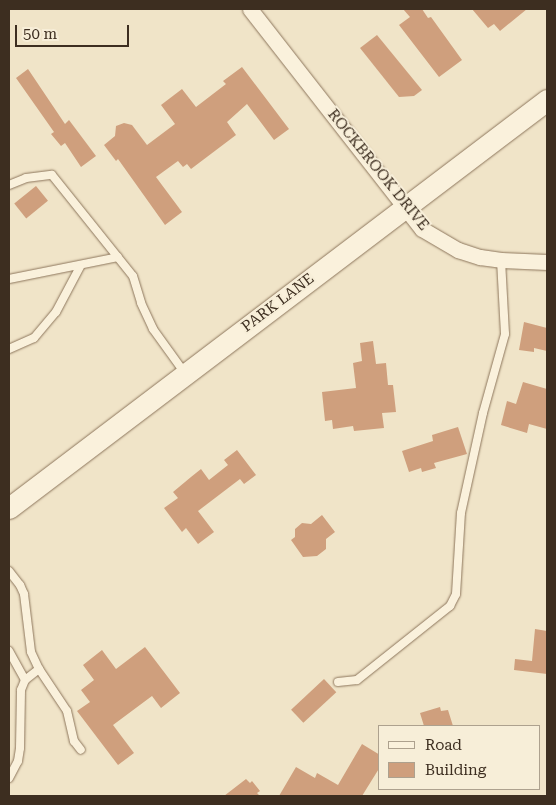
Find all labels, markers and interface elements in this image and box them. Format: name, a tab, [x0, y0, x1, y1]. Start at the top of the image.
scale bar	[18, 15, 131, 47]
text: 50 m	[23, 25, 57, 43]
street label: ROCKBROOK DRIVE	[324, 106, 432, 234]
street label: PARK LANE	[238, 270, 318, 336]
legend	[378, 725, 541, 790]
text: Road	[425, 736, 462, 754]
text: Building	[425, 761, 486, 779]

